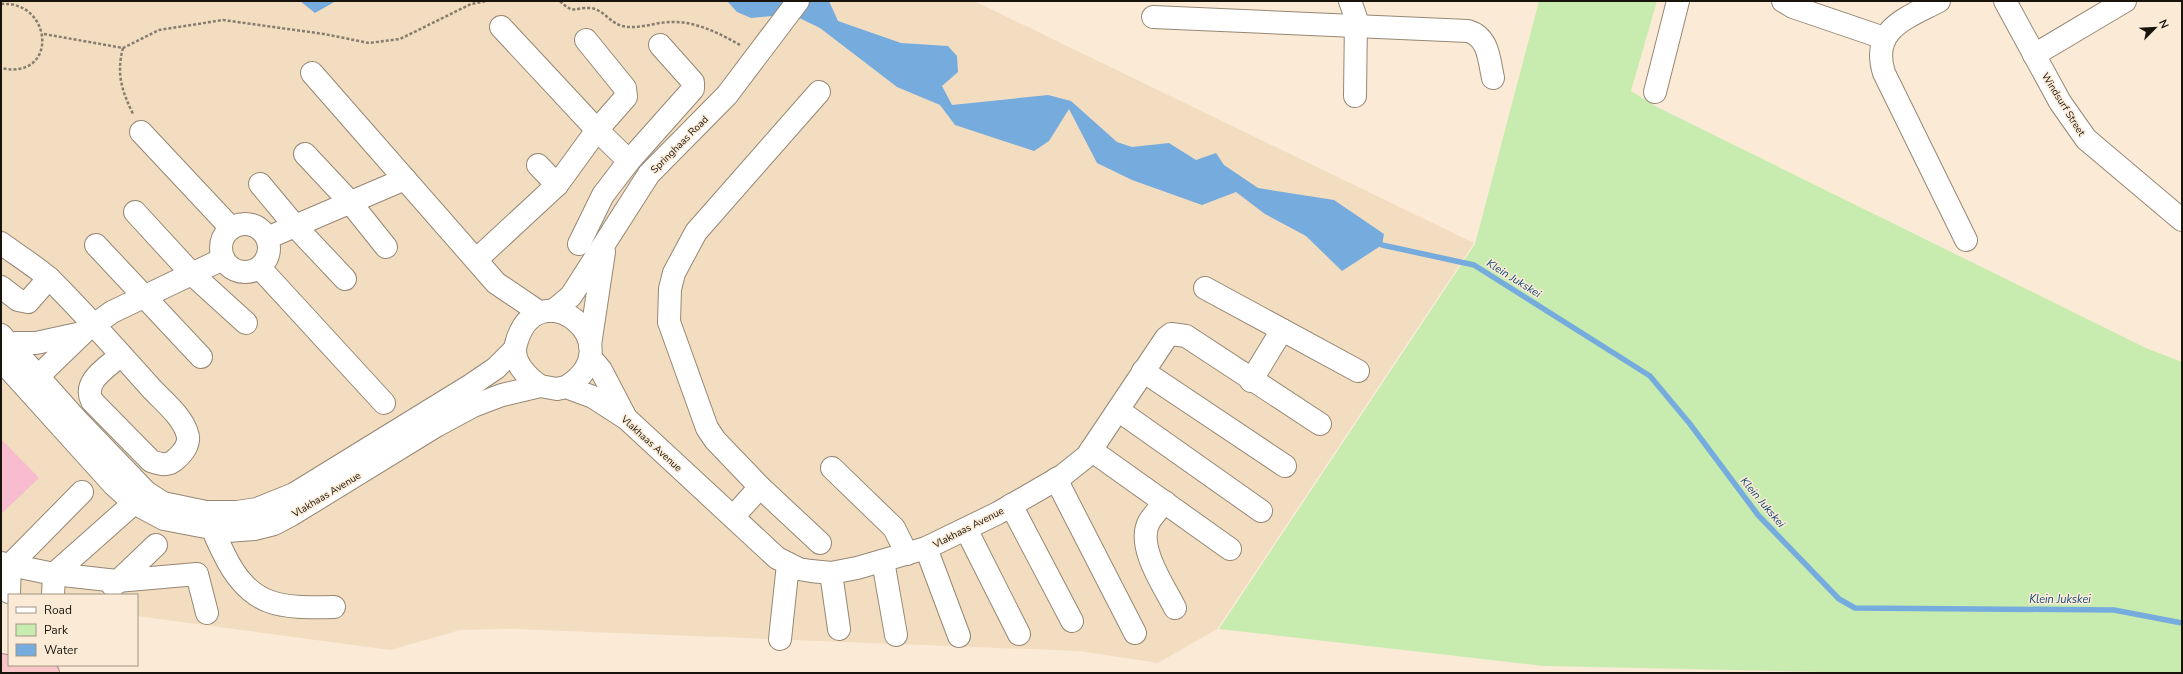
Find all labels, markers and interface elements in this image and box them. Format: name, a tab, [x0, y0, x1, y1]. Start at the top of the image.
north arrow	[2135, 8, 2175, 48]
text: N	[2155, 17, 2172, 31]
street label: Windsurf Street	[2038, 70, 2089, 139]
street label: Springhaas Road	[648, 113, 712, 177]
water label: Klein Jukskei	[1484, 256, 1544, 301]
street label: Vlakhaas Avenue	[617, 412, 685, 475]
street label: Vlakhaas Avenue	[289, 469, 363, 521]
water label: Klein Jukskei	[1737, 474, 1788, 531]
street label: Vlakhaas Avenue	[930, 504, 1006, 552]
water label: Klein Jukskei	[2029, 592, 2091, 607]
legend	[8, 594, 138, 666]
text: Road	[44, 602, 72, 618]
text: Park	[44, 622, 69, 638]
text: Water	[44, 642, 78, 658]

